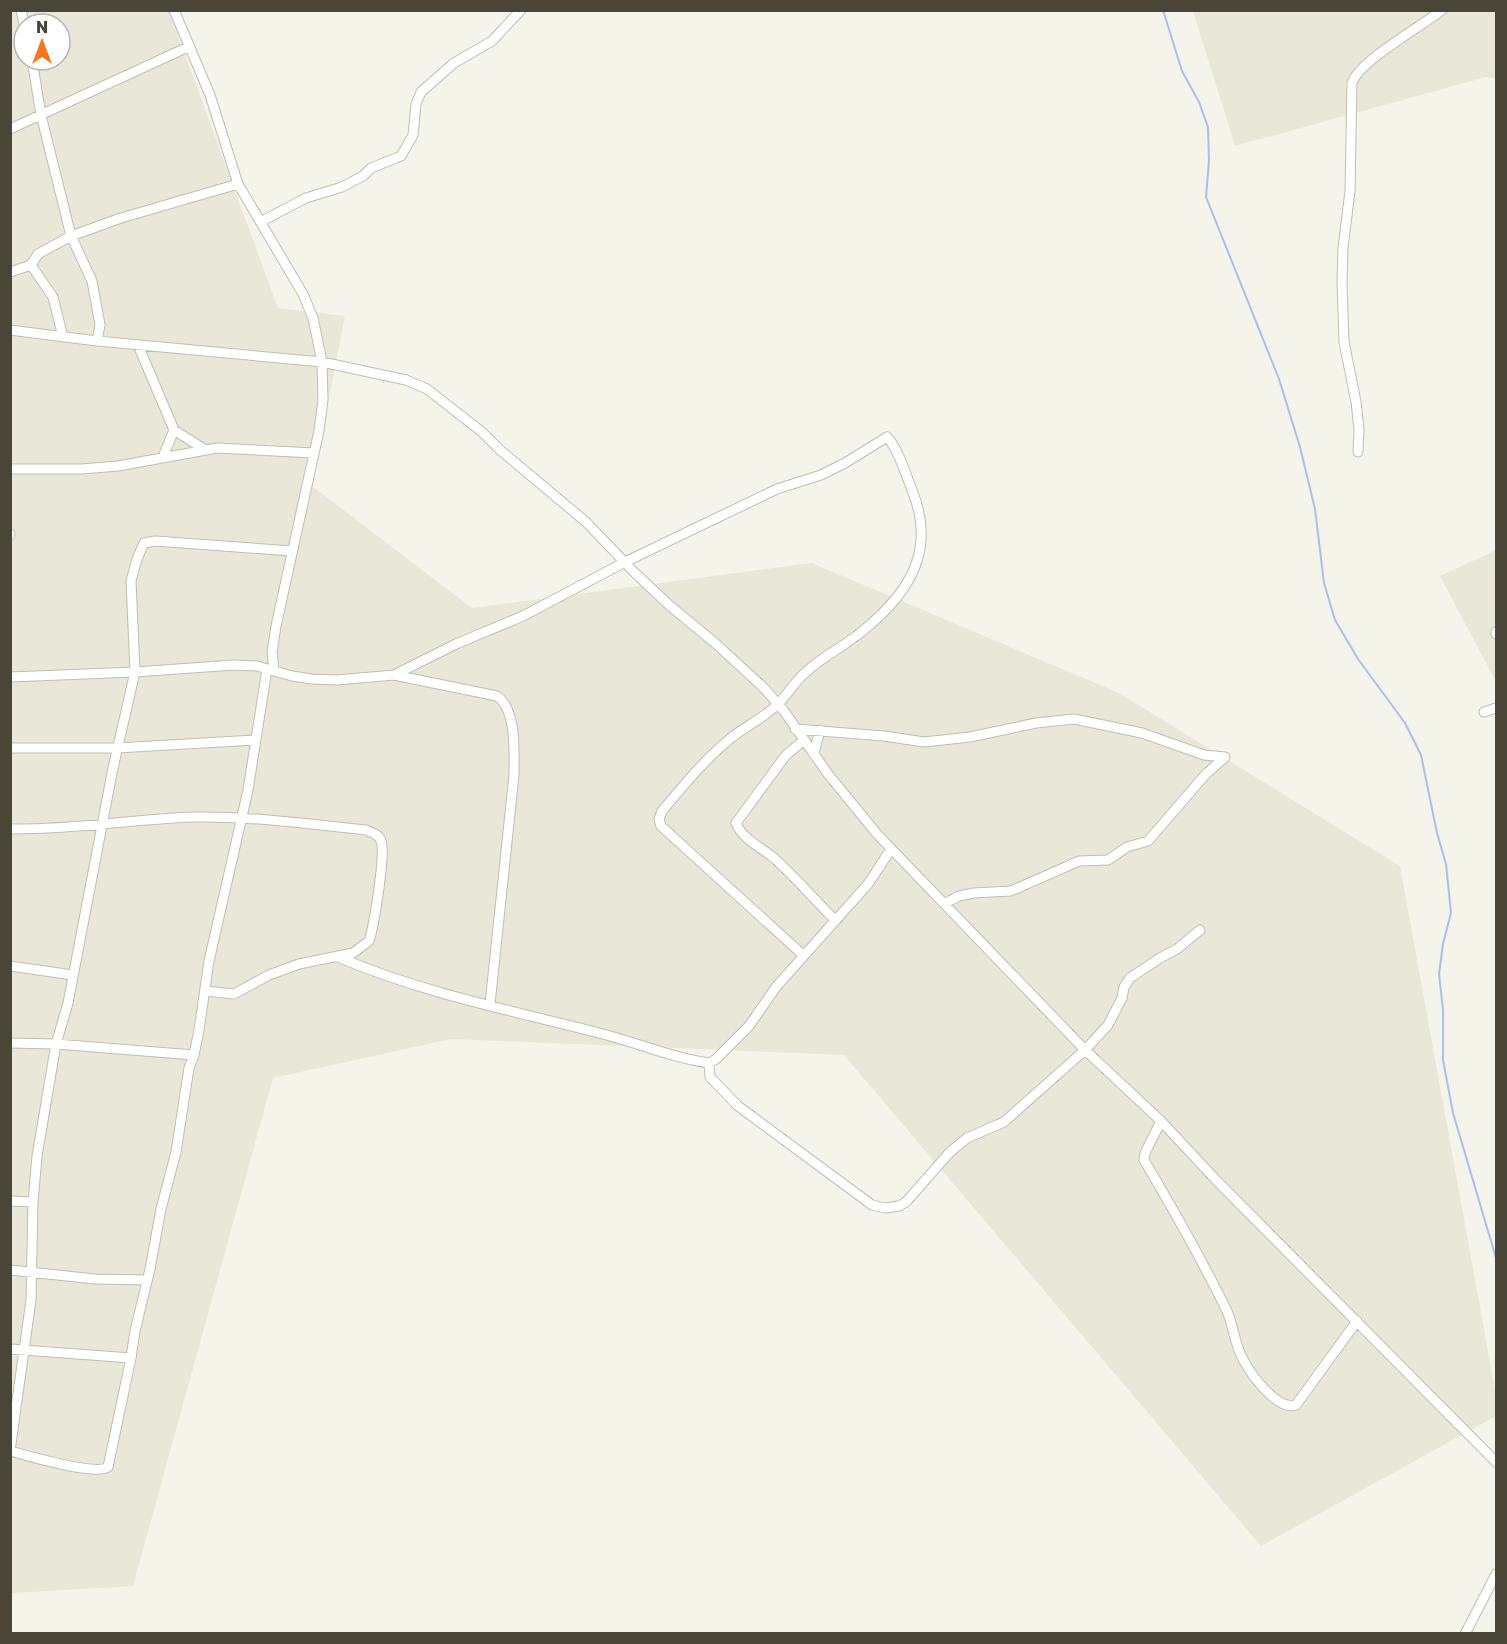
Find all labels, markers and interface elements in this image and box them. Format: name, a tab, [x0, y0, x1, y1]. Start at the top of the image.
north arrow	[12, 12, 72, 72]
text: N	[36, 17, 48, 37]

